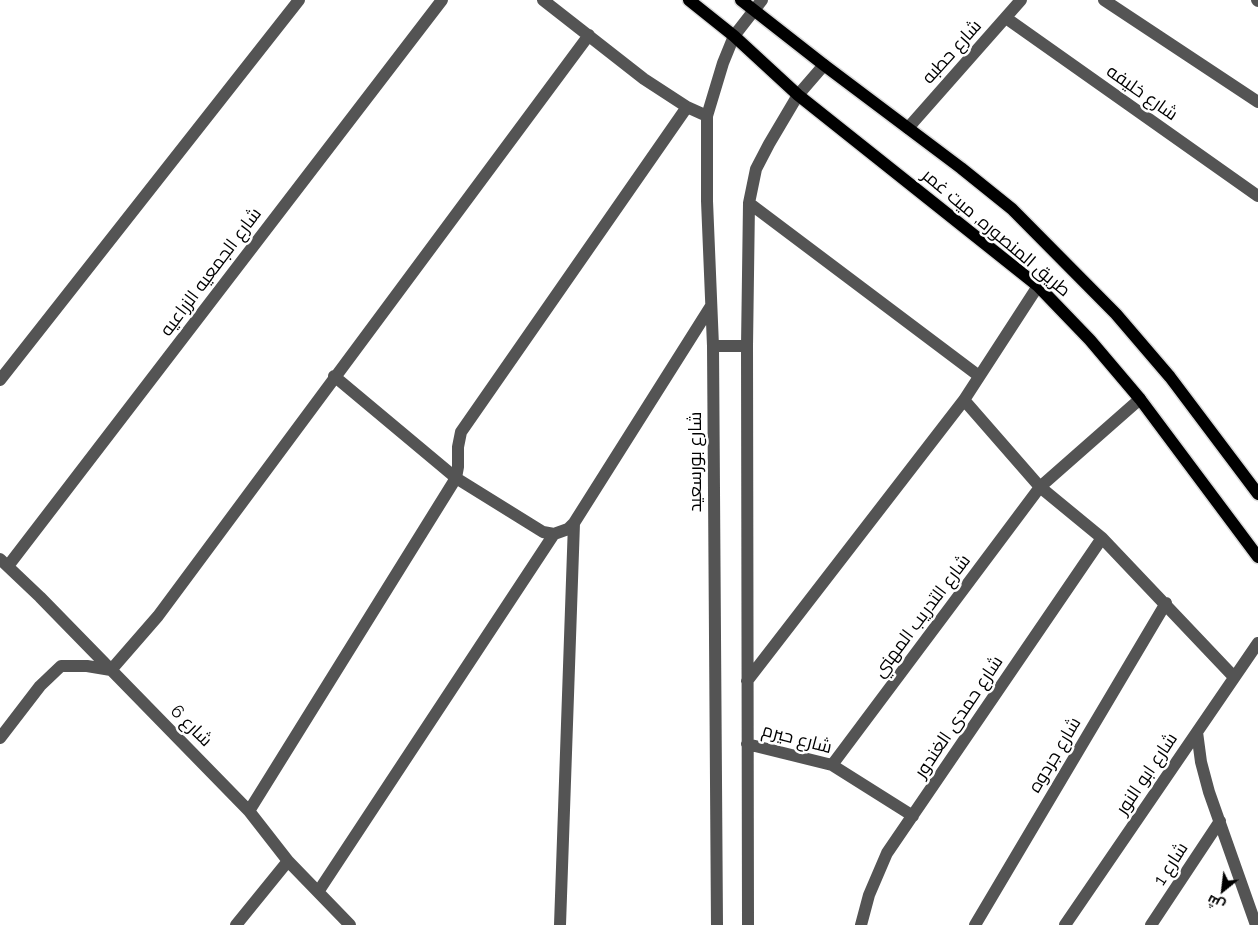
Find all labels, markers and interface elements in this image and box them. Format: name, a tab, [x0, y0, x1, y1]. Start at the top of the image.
street label: شارع حطبه	[918, 16, 986, 88]
street label: شارع خليفه	[1102, 61, 1182, 125]
street label: طريق المنصوره, ميت غمر	[917, 165, 1075, 301]
street label: شارع الجمعيه الزراعيه	[156, 204, 266, 340]
street label: شارع بورسعيد	[685, 412, 707, 512]
street label: شارع التدريب المهني	[869, 550, 975, 682]
street label: شارع حمدى الغندور	[910, 652, 1008, 782]
street label: شارع 6	[166, 701, 216, 751]
street label: شارع جردوه	[1024, 713, 1086, 797]
street label: شارع حيرم	[760, 719, 834, 759]
street label: شارع ابو النور	[1112, 729, 1182, 819]
street label: شارع 1	[1149, 838, 1193, 890]
north arrow	[1198, 865, 1248, 915]
text: ش	[1204, 892, 1227, 914]

